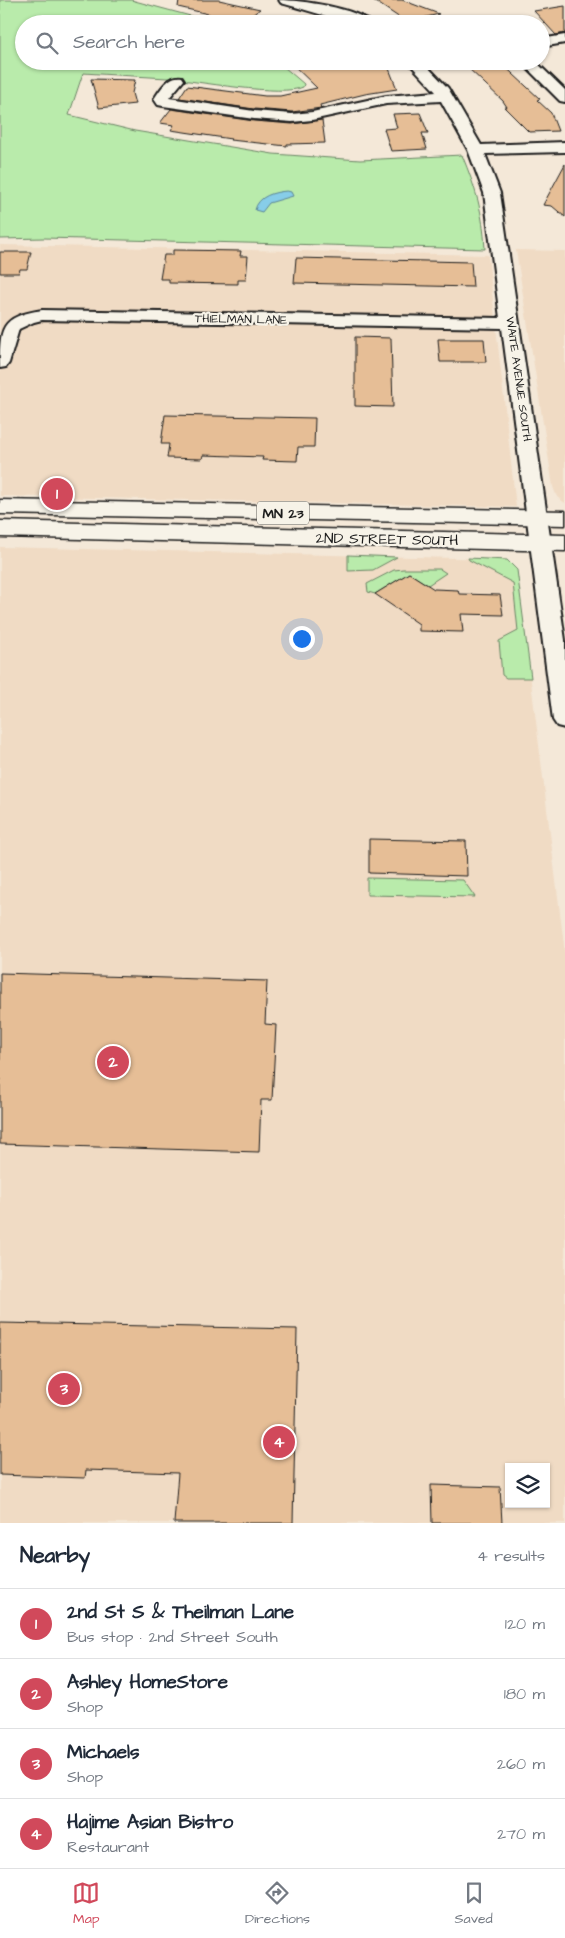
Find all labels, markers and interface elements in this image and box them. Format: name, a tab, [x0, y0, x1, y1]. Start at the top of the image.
search box	[15, 15, 550, 70]
icon: search	[33, 29, 61, 57]
text: Search here	[73, 29, 185, 56]
street label: THIELMAN LANE	[195, 310, 287, 329]
street label: WAITE AVENUE SOUTH	[501, 316, 536, 443]
pin: 1	[41, 475, 73, 513]
road number: MN 23	[257, 502, 309, 524]
street label: 2ND STREET SOUTH	[315, 528, 459, 551]
your location	[289, 626, 315, 652]
pin: 2	[97, 1043, 129, 1081]
pin: 3	[48, 1370, 80, 1408]
pin: 4	[263, 1423, 295, 1461]
map controls	[505, 1463, 550, 1508]
button: layers	[505, 1463, 550, 1508]
text: Nearby	[20, 1541, 90, 1570]
text: 4 results	[477, 1545, 545, 1567]
text: 2nd St S & Theilman Lane	[67, 1599, 294, 1626]
text: 1	[35, 1613, 37, 1635]
text: 120 m	[505, 1613, 545, 1635]
text: Bus stop · 2nd Street South	[67, 1626, 278, 1648]
text: Ashley HomeStore	[67, 1669, 228, 1696]
text: 2	[31, 1683, 41, 1705]
text: 180 m	[504, 1683, 545, 1705]
text: Shop	[67, 1696, 103, 1718]
text: Michaels	[67, 1739, 140, 1766]
text: 3	[32, 1753, 40, 1775]
text: 260 m	[497, 1753, 545, 1775]
text: Shop	[67, 1766, 103, 1788]
text: Hajime Asian Bistro	[67, 1809, 233, 1836]
text: 4	[31, 1823, 41, 1845]
text: 270 m	[497, 1823, 545, 1845]
text: Restaurant	[67, 1836, 149, 1858]
tab: Map	[72, 1879, 100, 1929]
tab: Directions	[245, 1879, 310, 1929]
tab: Saved	[455, 1879, 493, 1929]

